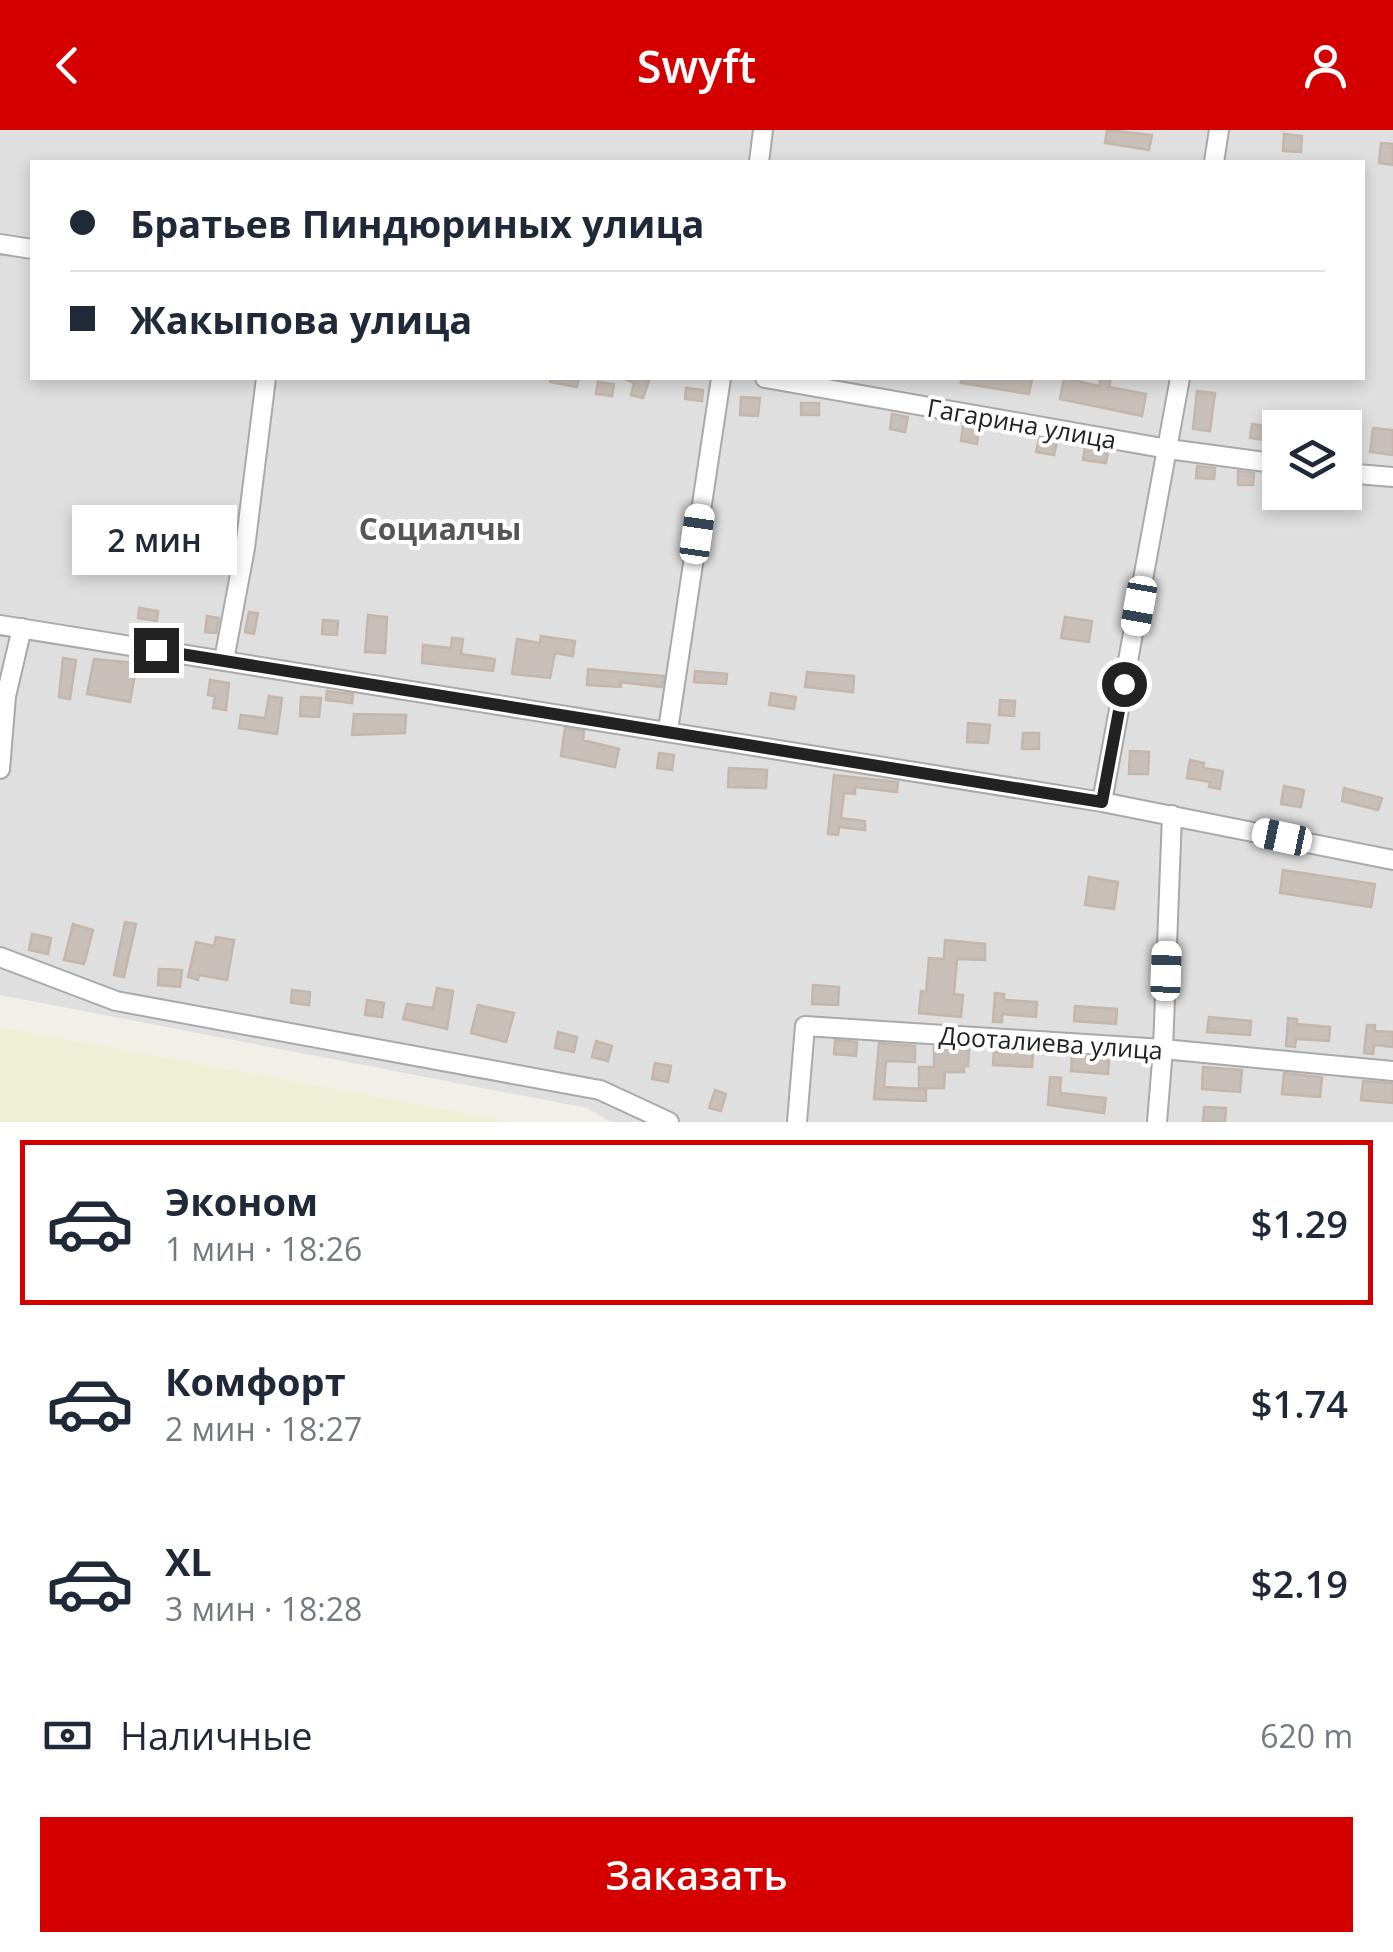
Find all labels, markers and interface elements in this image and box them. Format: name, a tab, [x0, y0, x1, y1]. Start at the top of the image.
text: Swyft	[637, 35, 756, 96]
icon: back	[40, 38, 95, 93]
icon: person	[1298, 38, 1353, 93]
text: Братьев Пиндюриных улица	[130, 197, 705, 249]
text: Жакыпова улица	[130, 293, 472, 345]
street label: Гагарина улица	[925, 390, 1119, 456]
map controls	[1262, 410, 1362, 510]
button: layers	[1262, 410, 1362, 510]
car	[678, 502, 716, 566]
callout: 2 мин	[74, 505, 238, 575]
district label: Социалчы	[359, 508, 521, 549]
text: 2 мин	[107, 518, 202, 561]
car	[1119, 574, 1159, 638]
route end	[134, 628, 179, 673]
route start	[1102, 662, 1147, 707]
car	[1250, 816, 1314, 858]
car	[1150, 940, 1182, 1002]
street label: Дооталиева улица	[938, 1017, 1164, 1067]
text: Эконом	[165, 1175, 318, 1227]
icon: car	[45, 1178, 135, 1268]
text: $1.29	[1251, 1197, 1348, 1249]
text: 1 мин · 18:26	[165, 1227, 362, 1270]
text: Комфорт	[165, 1355, 346, 1407]
icon: car	[45, 1358, 135, 1448]
text: $1.74	[1251, 1377, 1348, 1429]
text: 2 мин · 18:27	[165, 1407, 362, 1450]
text: XL	[165, 1535, 212, 1587]
icon: car	[45, 1538, 135, 1628]
text: $2.19	[1251, 1557, 1348, 1609]
text: 3 мин · 18:28	[165, 1587, 362, 1630]
icon: cash	[40, 1708, 95, 1763]
text: Наличные	[120, 1709, 313, 1761]
text: 620 m	[1260, 1714, 1353, 1757]
button: Заказать	[40, 1817, 1353, 1932]

